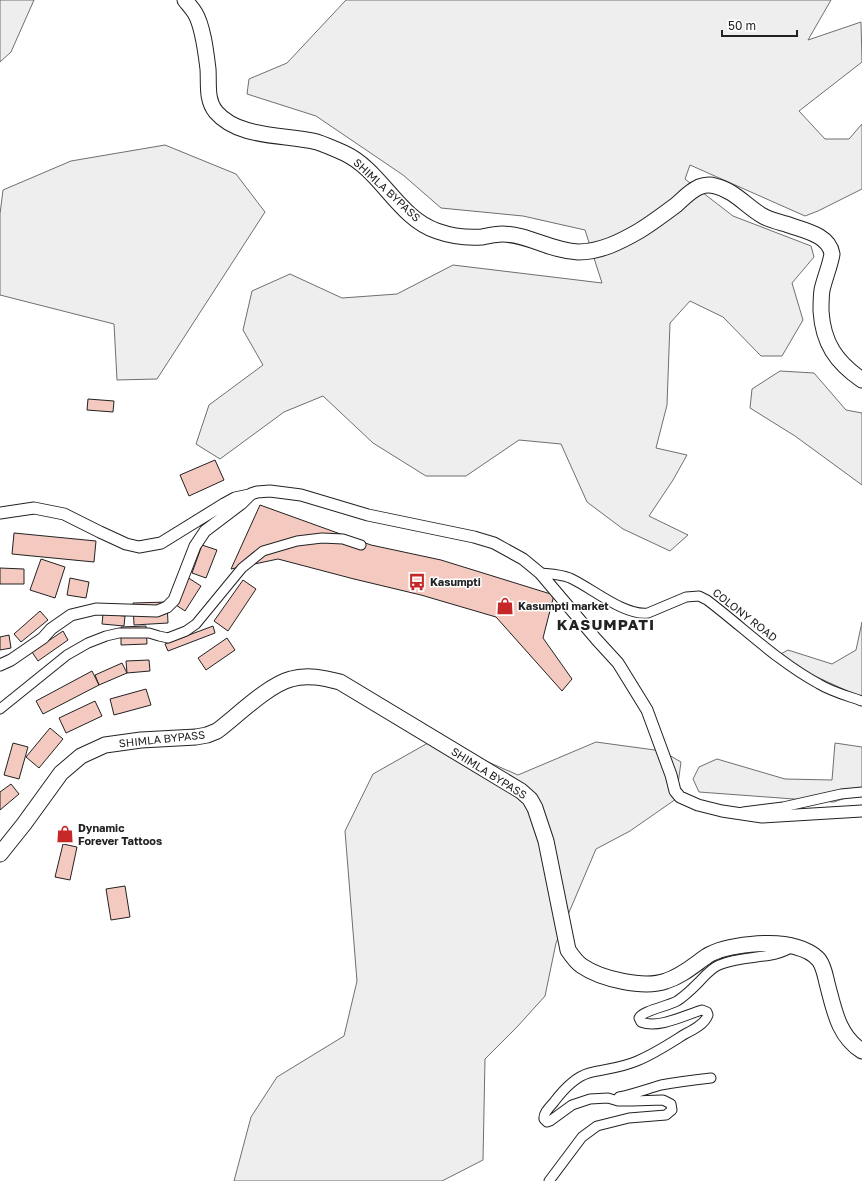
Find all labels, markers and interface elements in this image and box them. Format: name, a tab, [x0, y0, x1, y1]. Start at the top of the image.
scale bar	[722, 12, 797, 38]
text: 50 m	[728, 18, 756, 33]
street label: SHIMLA BYPASS	[351, 155, 423, 224]
bus stop icon: Kasumpti	[407, 572, 427, 592]
place label: Kasumpti	[430, 575, 481, 588]
street label: COLONY ROAD	[710, 585, 780, 644]
shop icon: Kasumpti market	[495, 596, 515, 616]
place label: Kasumpti market	[518, 599, 609, 612]
district label: KASUMPATI	[557, 615, 655, 633]
street label: SHIMLA BYPASS	[118, 728, 206, 749]
street label: SHIMLA BYPASS	[449, 744, 529, 801]
place label: Dynamic Forever Tattoos	[78, 821, 162, 847]
shop icon: Dynamic Forever Tattoos	[55, 824, 75, 844]

